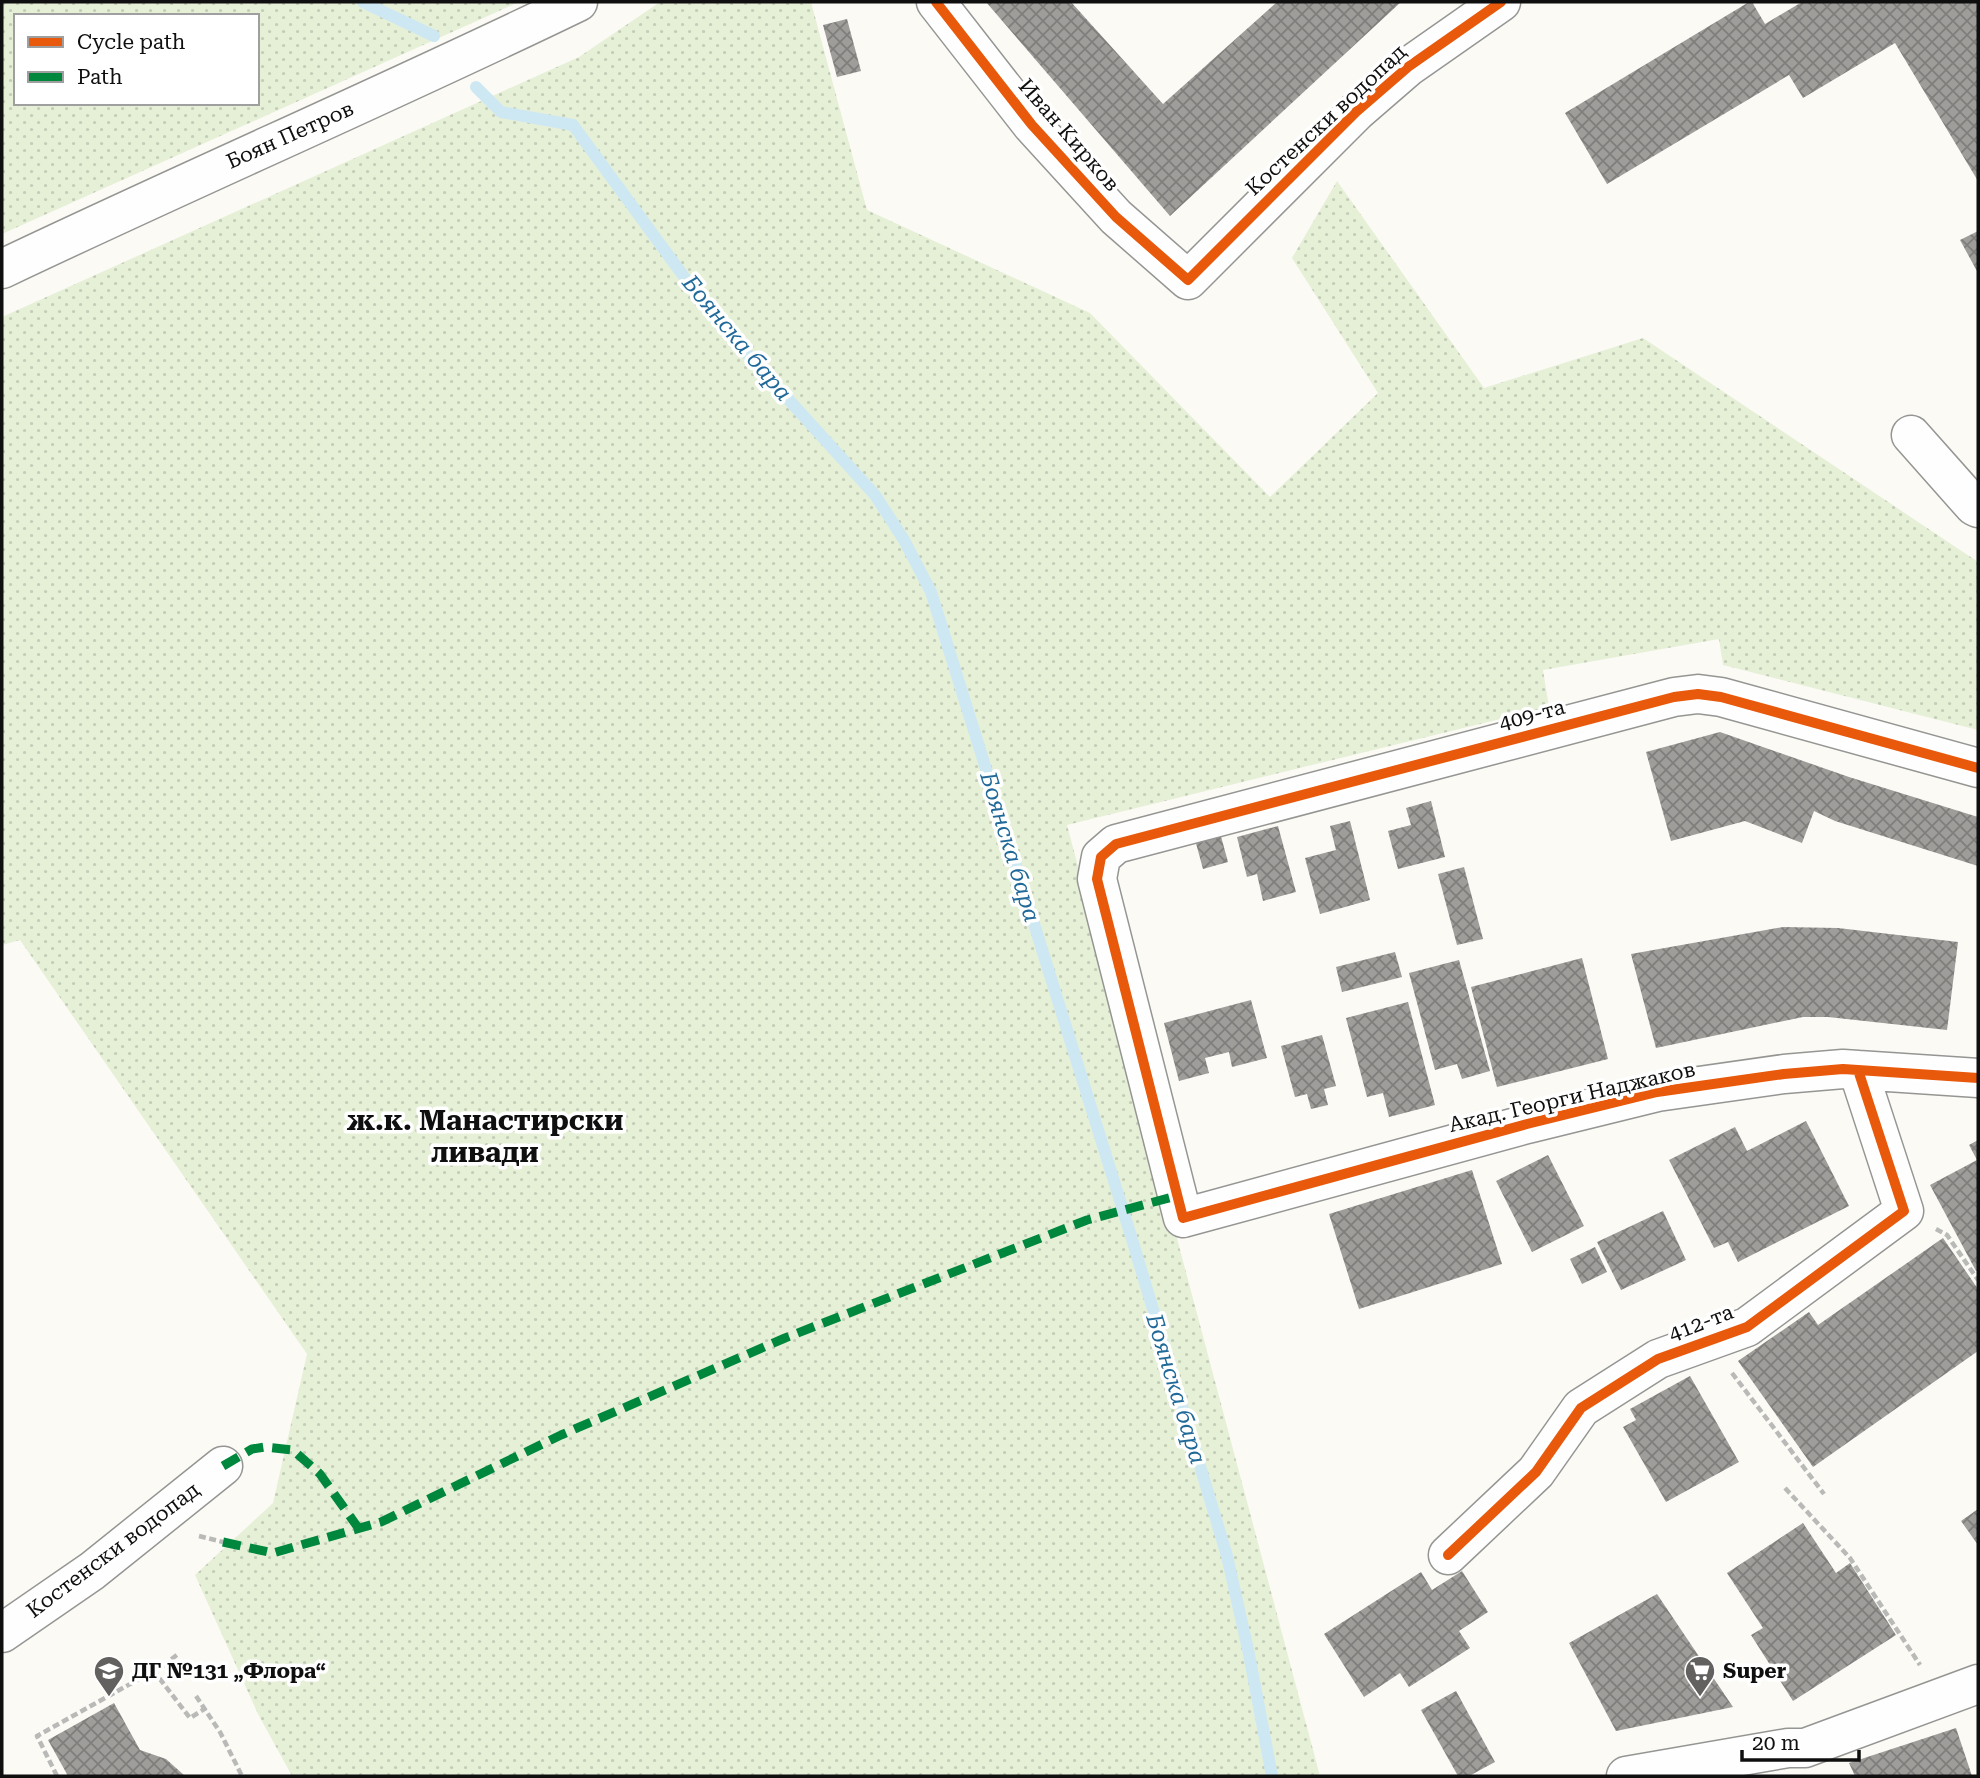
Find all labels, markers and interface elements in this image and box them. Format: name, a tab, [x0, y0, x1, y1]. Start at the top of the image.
legend	[14, 14, 259, 105]
text: Cycle path	[77, 30, 186, 54]
street label: Костенски водопад	[1241, 40, 1411, 200]
text: Path	[77, 65, 123, 89]
street label: Иван Кирков	[1014, 74, 1124, 196]
street label: Боян Петров	[223, 96, 357, 174]
water label: Боянска бара	[676, 269, 797, 406]
street label: 409-та	[1496, 695, 1568, 735]
water label: Боянска бара	[974, 768, 1046, 925]
street label: Акад. Георги Наджаков	[1446, 1057, 1698, 1137]
district label: ж.к. Манастирски ливади	[346, 1104, 624, 1169]
street label: 412-та	[1665, 1300, 1737, 1346]
water label: Боянска бара	[1140, 1310, 1212, 1467]
street label: Костенски водопад	[22, 1477, 204, 1623]
school or university icon: ДГ №131 „Флора“	[92, 1654, 126, 1698]
supermarket icon: Super	[1683, 1654, 1717, 1698]
place label: ДГ №131 „Флора“	[132, 1659, 326, 1683]
place label: Super	[1723, 1659, 1787, 1683]
scale bar	[1742, 1718, 1859, 1762]
text: 20 m	[1752, 1731, 1800, 1755]

